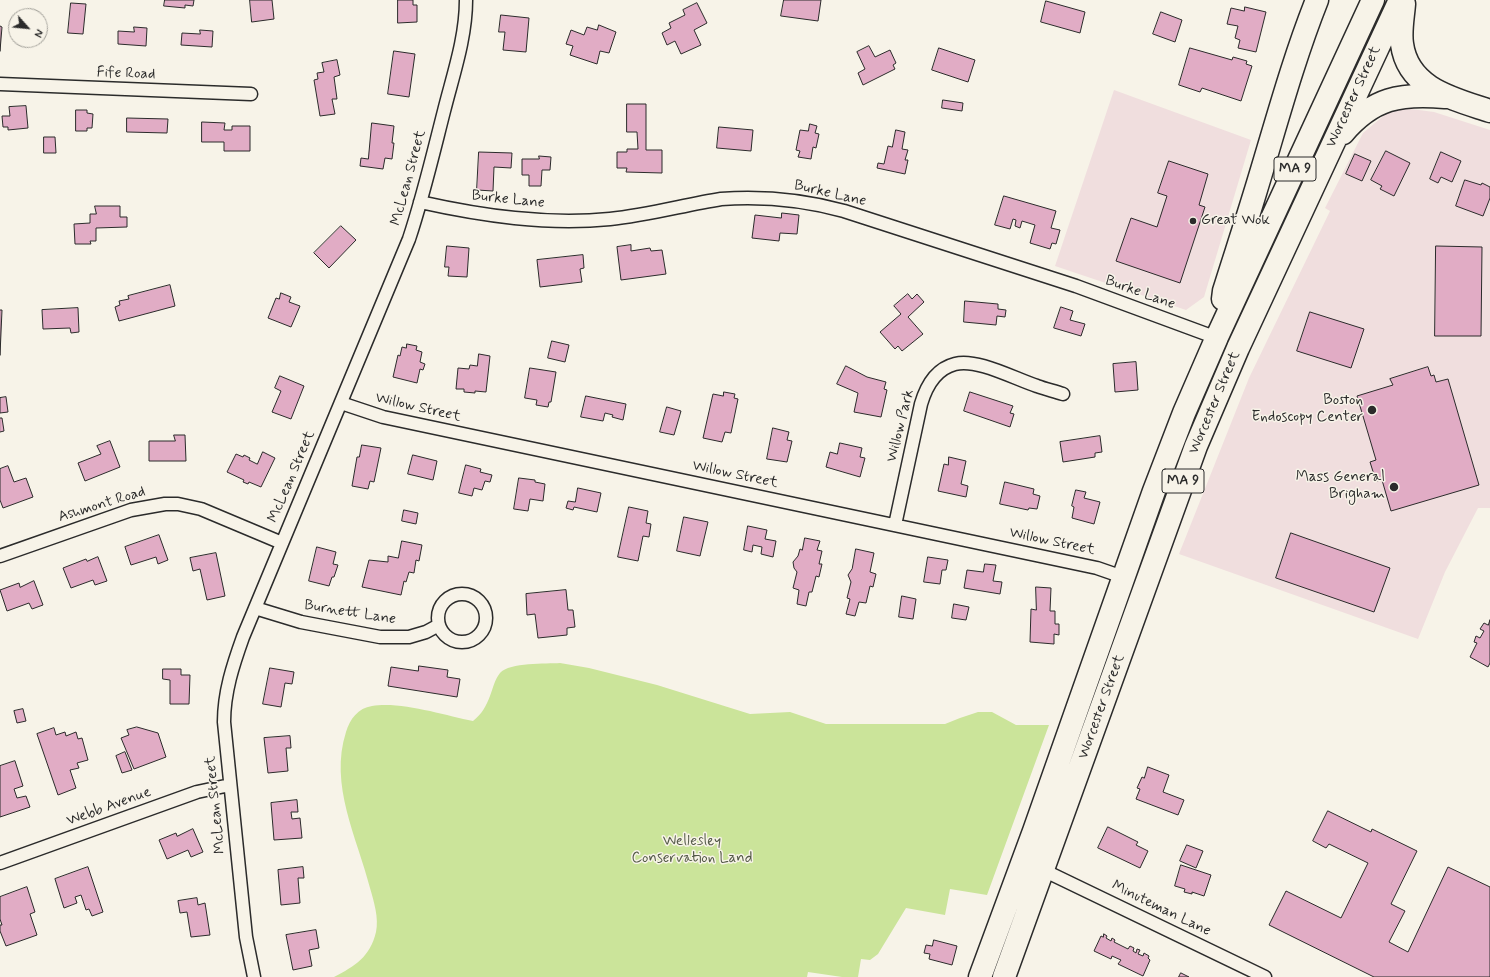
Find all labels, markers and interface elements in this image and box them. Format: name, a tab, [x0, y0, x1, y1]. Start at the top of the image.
north arrow	[8, 8, 48, 48]
text: N	[30, 27, 46, 39]
street label: Worcester Street	[1323, 43, 1385, 151]
street label: Fife Road	[96, 64, 156, 84]
street label: McLean Street	[388, 128, 430, 228]
road number: MA 9	[1274, 157, 1316, 181]
street label: Burke Lane	[792, 177, 868, 211]
street label: Burke Lane	[471, 187, 545, 213]
place label: Great Wok	[1201, 212, 1270, 230]
marker: Great Wok	[1188, 216, 1198, 226]
street label: Burke Lane	[1102, 272, 1178, 314]
street label: Worcester Street	[1185, 349, 1245, 457]
street label: Willow Park	[883, 388, 919, 464]
street label: Willow Street	[374, 389, 462, 427]
place label: Boston Endoscopy Center	[1252, 392, 1363, 427]
marker: Boston Endoscopy Center	[1366, 404, 1378, 416]
street label: McLean Street	[265, 428, 319, 526]
street label: Willow Street	[691, 457, 779, 493]
road number: MA 9	[1162, 469, 1204, 493]
place label: Mass General Brigham	[1296, 469, 1385, 504]
marker: Mass General Brigham	[1388, 481, 1400, 493]
street label: Ashmont Road	[56, 483, 148, 527]
street label: Willow Street	[1008, 524, 1096, 560]
street label: Burnett Lane	[303, 597, 397, 629]
street label: Worcester Street	[1075, 652, 1129, 762]
street label: McLean Street	[202, 755, 230, 855]
street label: Webb Avenue	[64, 783, 154, 831]
park label: Wellesley Conservation Land	[631, 833, 753, 868]
street label: Minuteman Lane	[1108, 877, 1214, 941]

